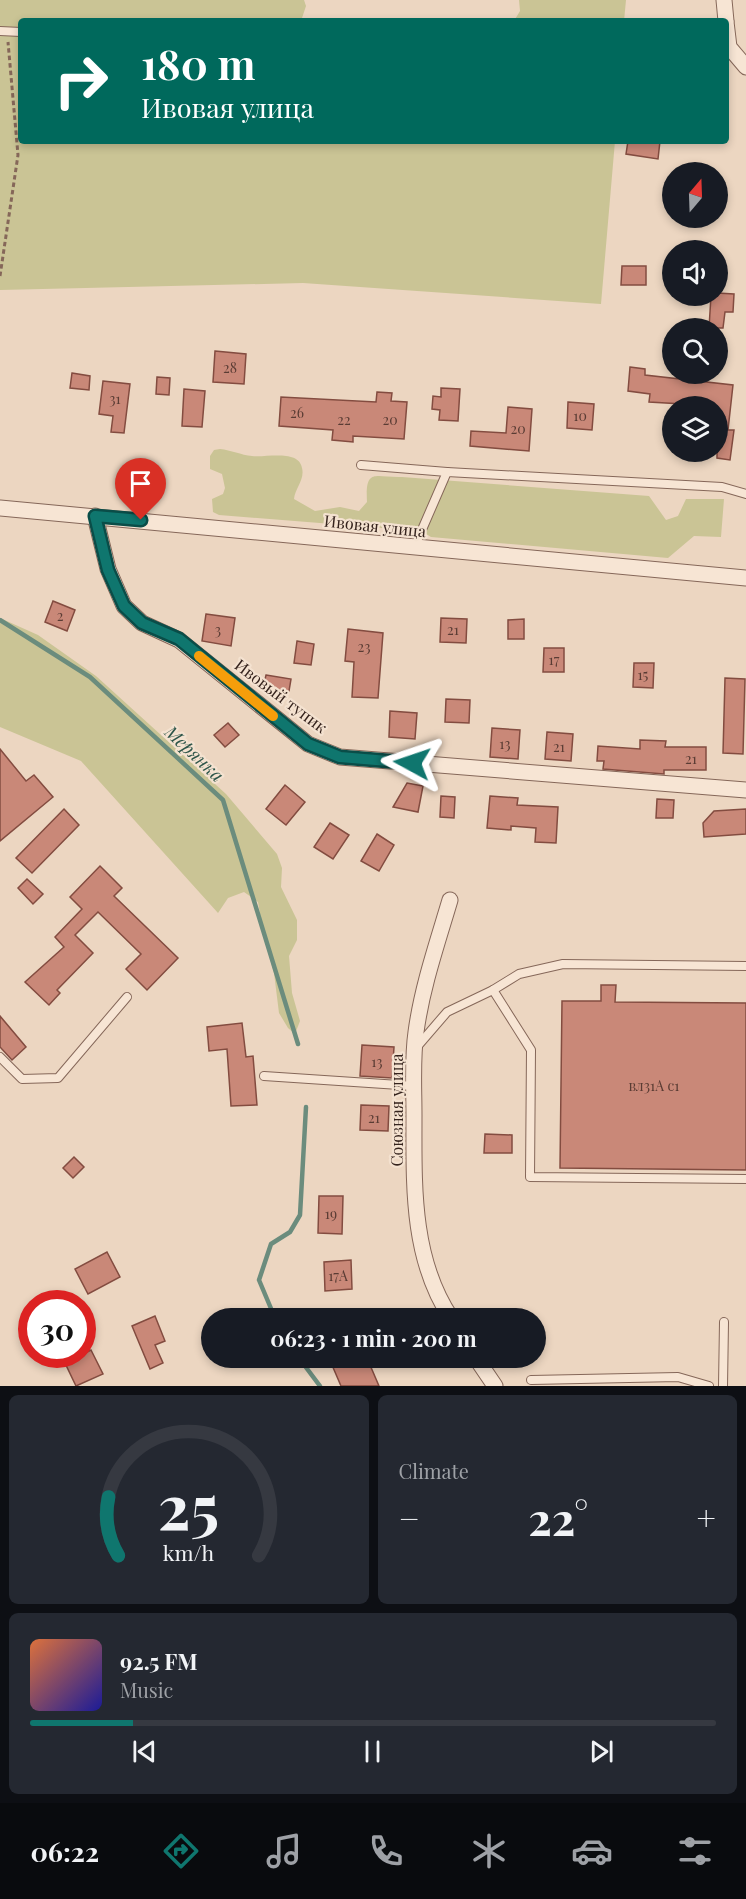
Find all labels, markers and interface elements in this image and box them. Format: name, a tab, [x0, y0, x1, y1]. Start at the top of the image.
text: 180 m	[141, 35, 256, 91]
icon: right	[42, 42, 120, 120]
text: Ивовая улица	[141, 89, 314, 125]
north arrow	[662, 162, 728, 228]
map controls	[662, 162, 728, 462]
button: sound	[662, 240, 728, 306]
button: search	[662, 318, 728, 384]
house number: 28	[223, 358, 237, 377]
house number: 31	[109, 389, 121, 408]
button: layers	[662, 396, 728, 462]
house number: 26	[290, 403, 304, 422]
house number: 10	[573, 406, 587, 425]
house number: 22	[337, 410, 351, 429]
house number: 20	[382, 410, 398, 429]
house number: 20	[510, 419, 526, 438]
pin	[115, 458, 166, 520]
icon: arrive	[124, 467, 157, 500]
street label: Ивовая улица	[323, 510, 427, 541]
house number: 2	[57, 606, 64, 625]
house number: 3	[215, 620, 221, 639]
house number: 21	[447, 620, 459, 639]
house number: 23	[357, 637, 371, 656]
house number: 17	[549, 650, 560, 669]
street label: Ивовый тупик	[231, 654, 332, 737]
house number: 15	[638, 665, 649, 684]
water label: Мерянка	[159, 719, 229, 787]
position arrow	[380, 731, 444, 795]
house number: 13	[499, 734, 511, 753]
house number: 21	[553, 737, 565, 756]
house number: 21	[685, 749, 697, 768]
house number: 13	[371, 1052, 383, 1071]
street label: Союзная улица	[386, 1053, 407, 1167]
house number: вл31А с1	[629, 1076, 679, 1095]
house number: 21	[368, 1108, 380, 1127]
house number: 19	[325, 1204, 337, 1223]
house number: 17А	[328, 1266, 348, 1285]
speed limit sign: 30	[18, 1290, 96, 1368]
text: 06:23 · 1 min · 200 m	[270, 1323, 477, 1353]
text: Climate	[399, 1457, 469, 1484]
text: 25	[158, 1462, 219, 1546]
text: 22°	[528, 1487, 588, 1547]
text: −	[399, 1495, 420, 1539]
text: +	[697, 1495, 716, 1539]
text: km/h	[163, 1539, 215, 1567]
text: 92.5 FM	[120, 1646, 198, 1676]
text: Music	[120, 1676, 173, 1703]
icon: previous	[128, 1735, 161, 1768]
icon: pause	[356, 1735, 389, 1768]
icon: next	[585, 1735, 618, 1768]
icon: directions	[160, 1830, 202, 1872]
icon: music	[263, 1830, 305, 1872]
icon: phone	[365, 1830, 407, 1872]
icon: climate	[468, 1830, 510, 1872]
icon: car	[571, 1830, 613, 1872]
icon: filters	[674, 1830, 716, 1872]
text: 06:22	[30, 1833, 99, 1869]

